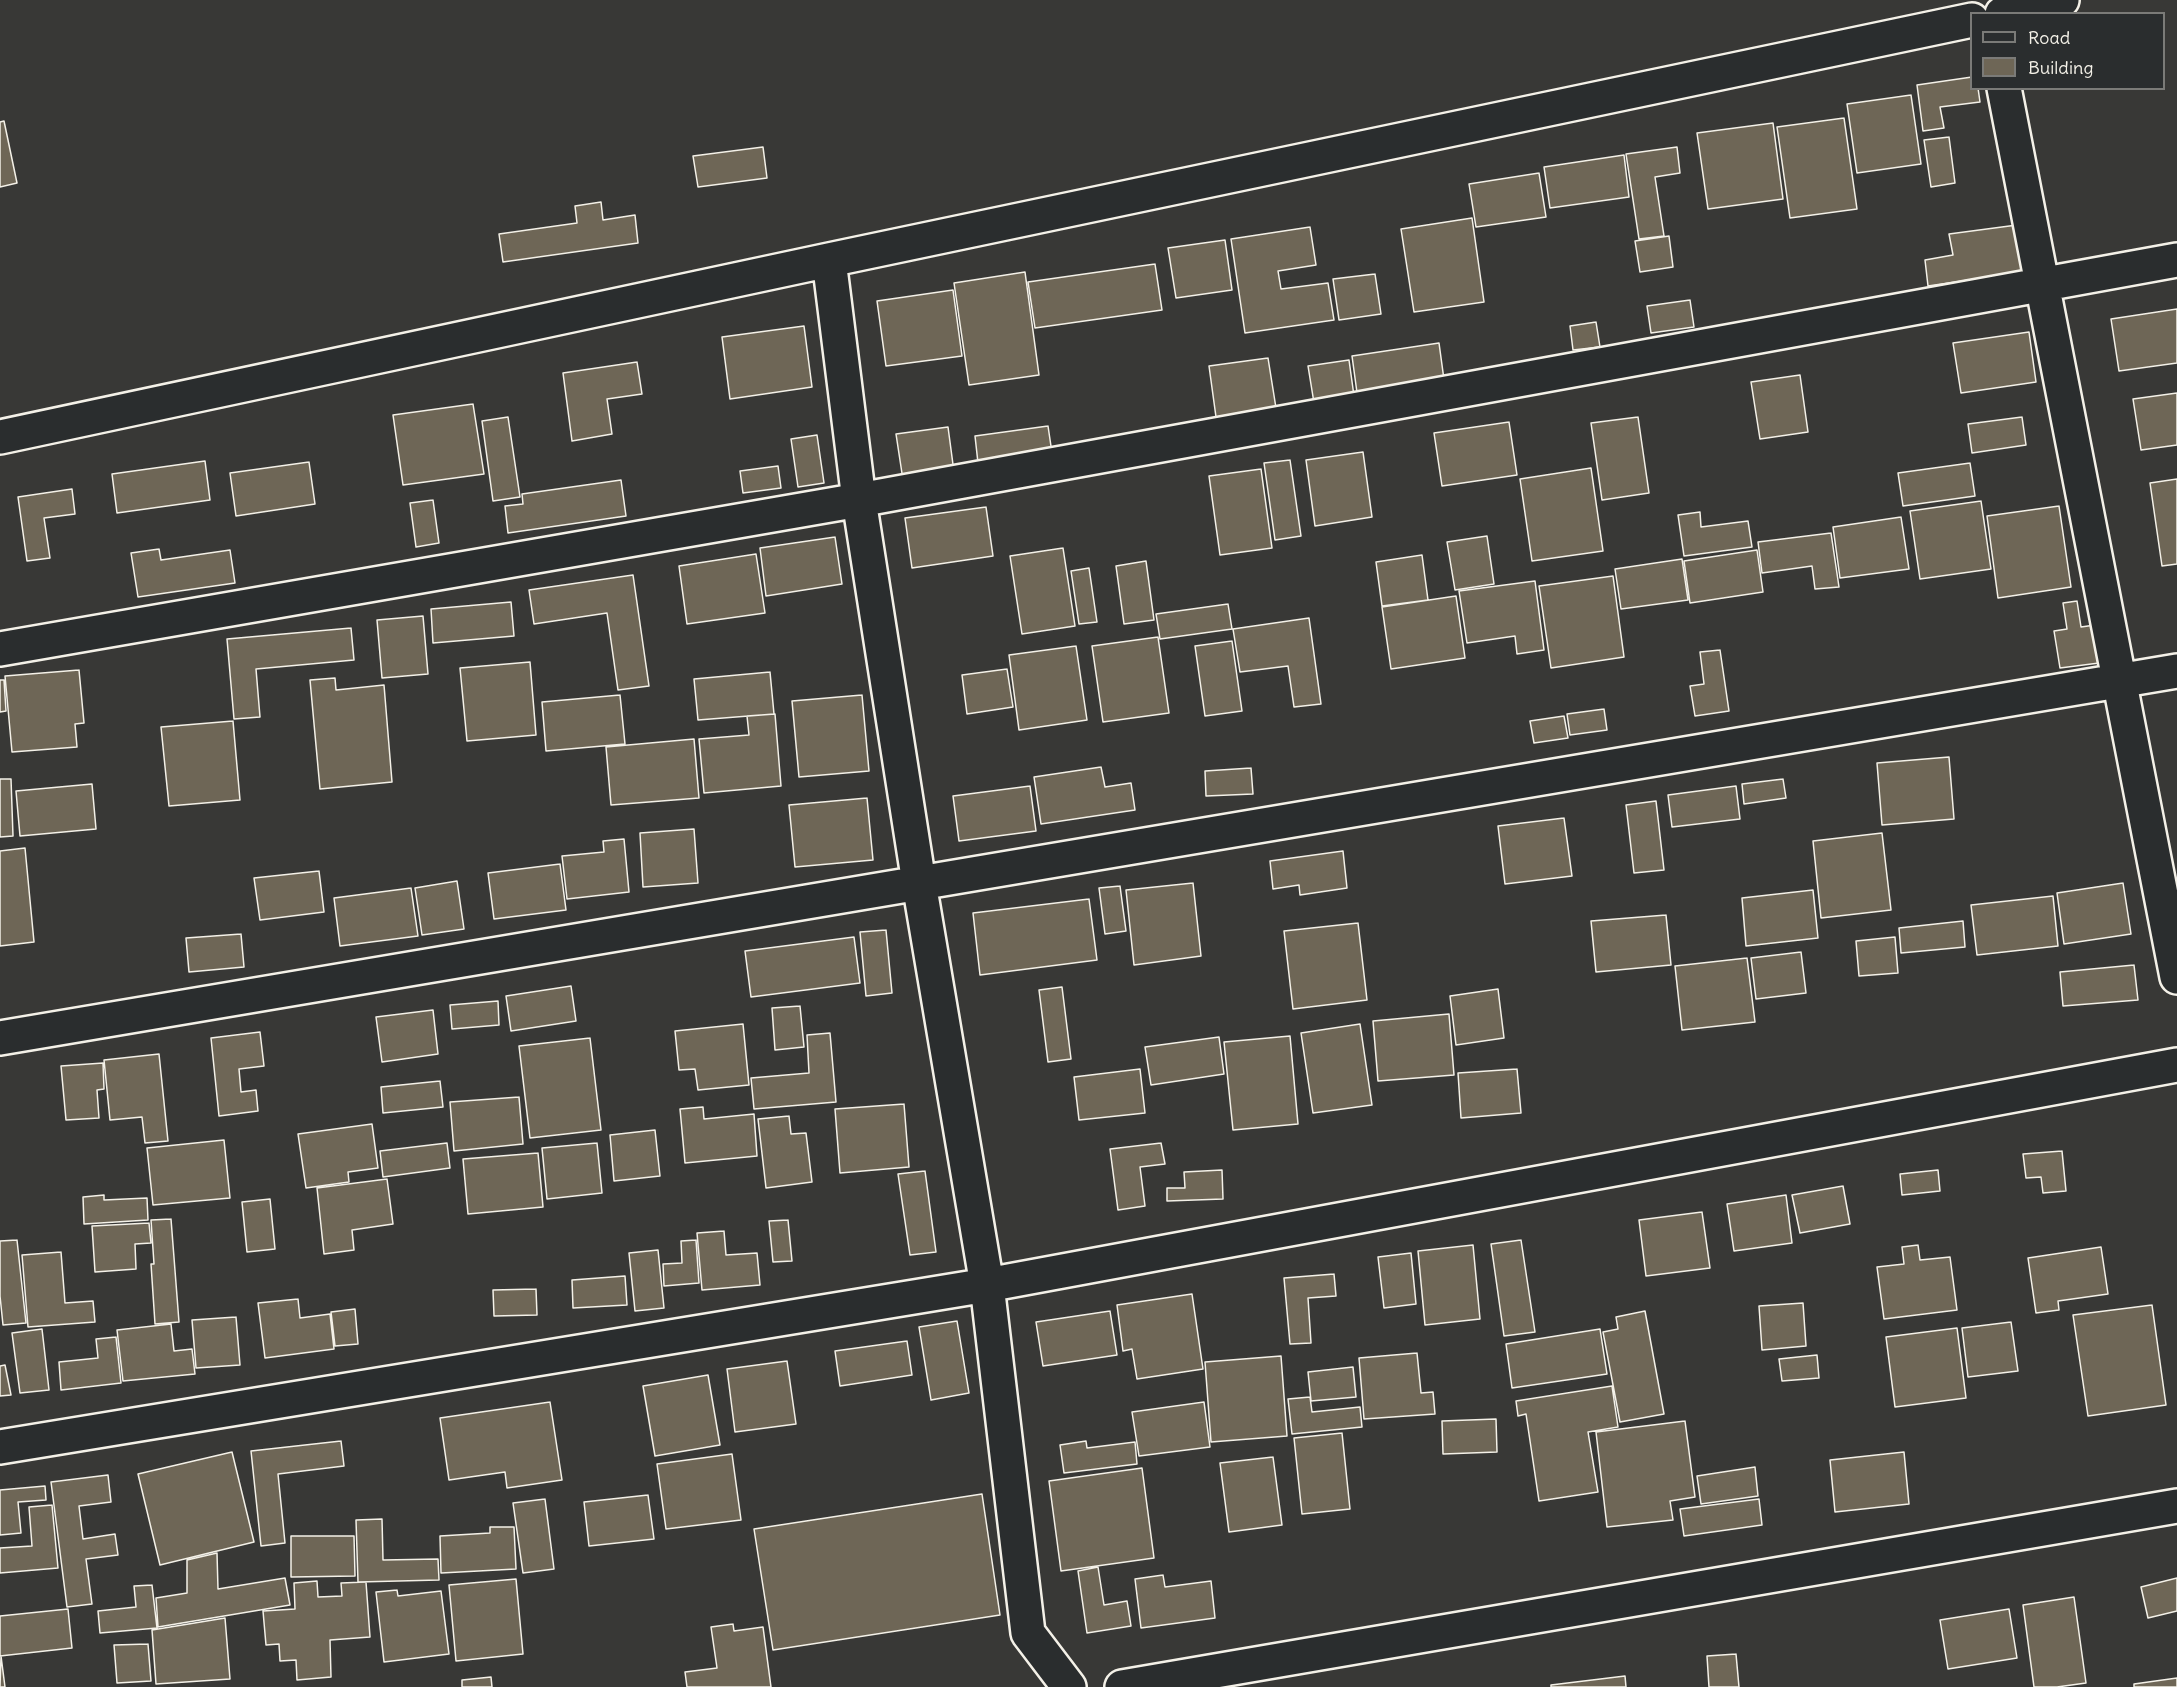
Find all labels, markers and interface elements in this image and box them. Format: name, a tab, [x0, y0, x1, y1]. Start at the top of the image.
legend	[1970, 12, 2165, 90]
text: Road	[2028, 26, 2070, 49]
text: Building	[2028, 56, 2093, 79]

